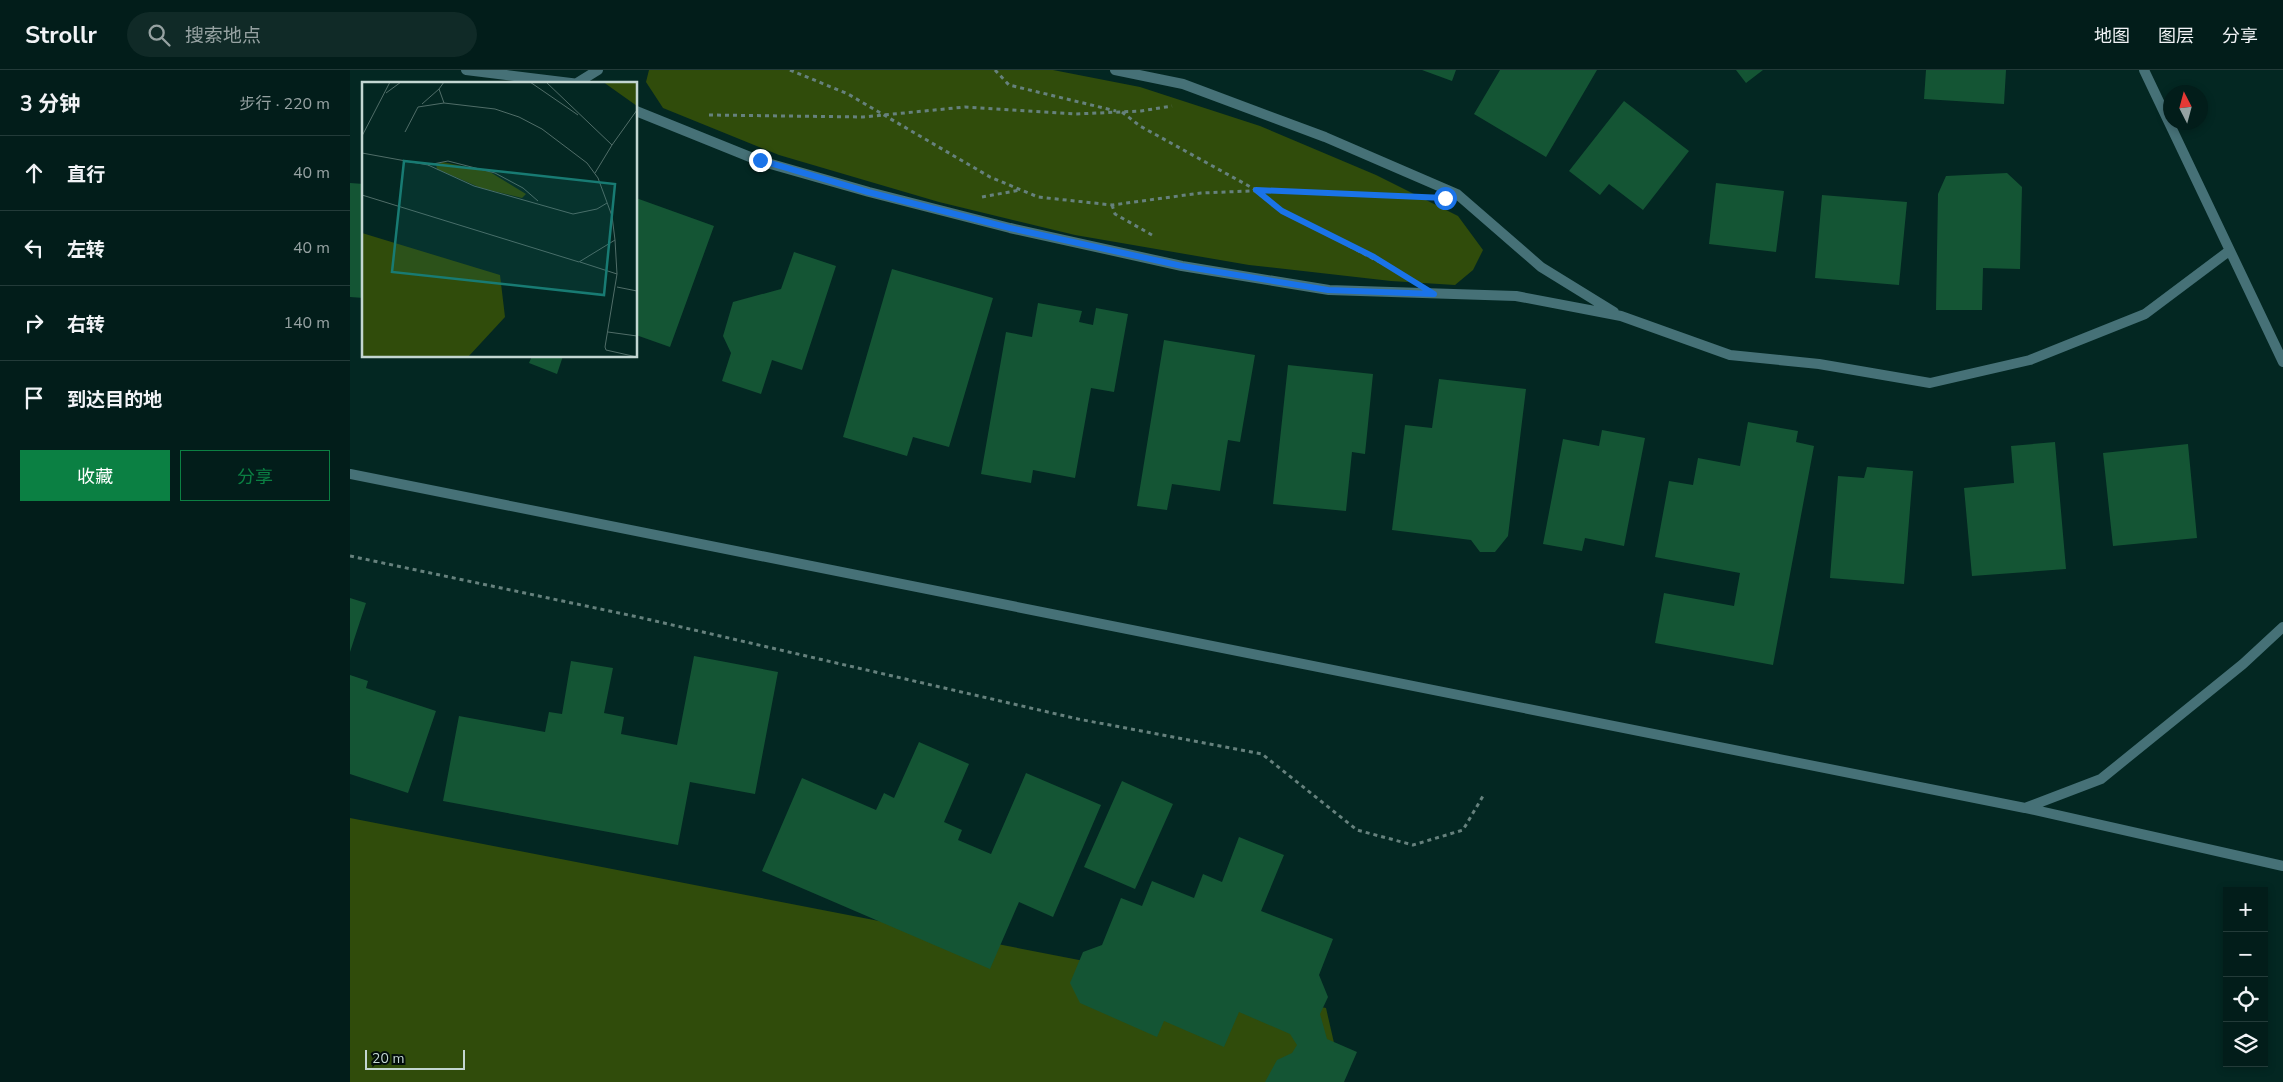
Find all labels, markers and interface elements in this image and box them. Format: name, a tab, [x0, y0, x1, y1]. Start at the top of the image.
search box	[127, 12, 477, 57]
text: Strollr	[25, 19, 97, 51]
icon: search	[145, 21, 173, 49]
text: 搜索地点	[185, 23, 261, 49]
text: 地图	[2094, 24, 2130, 48]
text: 图层	[2158, 24, 2194, 48]
text: 分享	[2222, 24, 2258, 48]
inset map	[362, 82, 638, 358]
north arrow	[2163, 85, 2208, 130]
text: 3 分钟	[20, 90, 80, 118]
text: 步行 · 220 m	[240, 93, 330, 115]
route end	[749, 149, 772, 172]
icon: ahead	[20, 159, 48, 187]
text: 直行	[67, 162, 105, 188]
text: 40 m	[293, 162, 330, 184]
route start	[1434, 187, 1457, 210]
icon: left	[20, 234, 48, 262]
text: 左转	[67, 237, 105, 263]
text: 40 m	[293, 237, 330, 259]
icon: right	[20, 309, 48, 337]
text: 右转	[67, 312, 105, 338]
text: 140 m	[283, 312, 330, 334]
icon: arrive	[20, 384, 48, 412]
text: 到达目的地	[67, 387, 162, 413]
button: 收藏	[20, 450, 170, 501]
button: 分享	[180, 450, 330, 501]
map controls	[2223, 887, 2268, 1067]
button: +	[2223, 887, 2268, 932]
button: −	[2223, 932, 2268, 977]
button: locate	[2223, 977, 2268, 1022]
button: layers	[2223, 1022, 2268, 1067]
scale bar	[365, 1047, 465, 1070]
text: 20 m	[372, 1049, 404, 1068]

